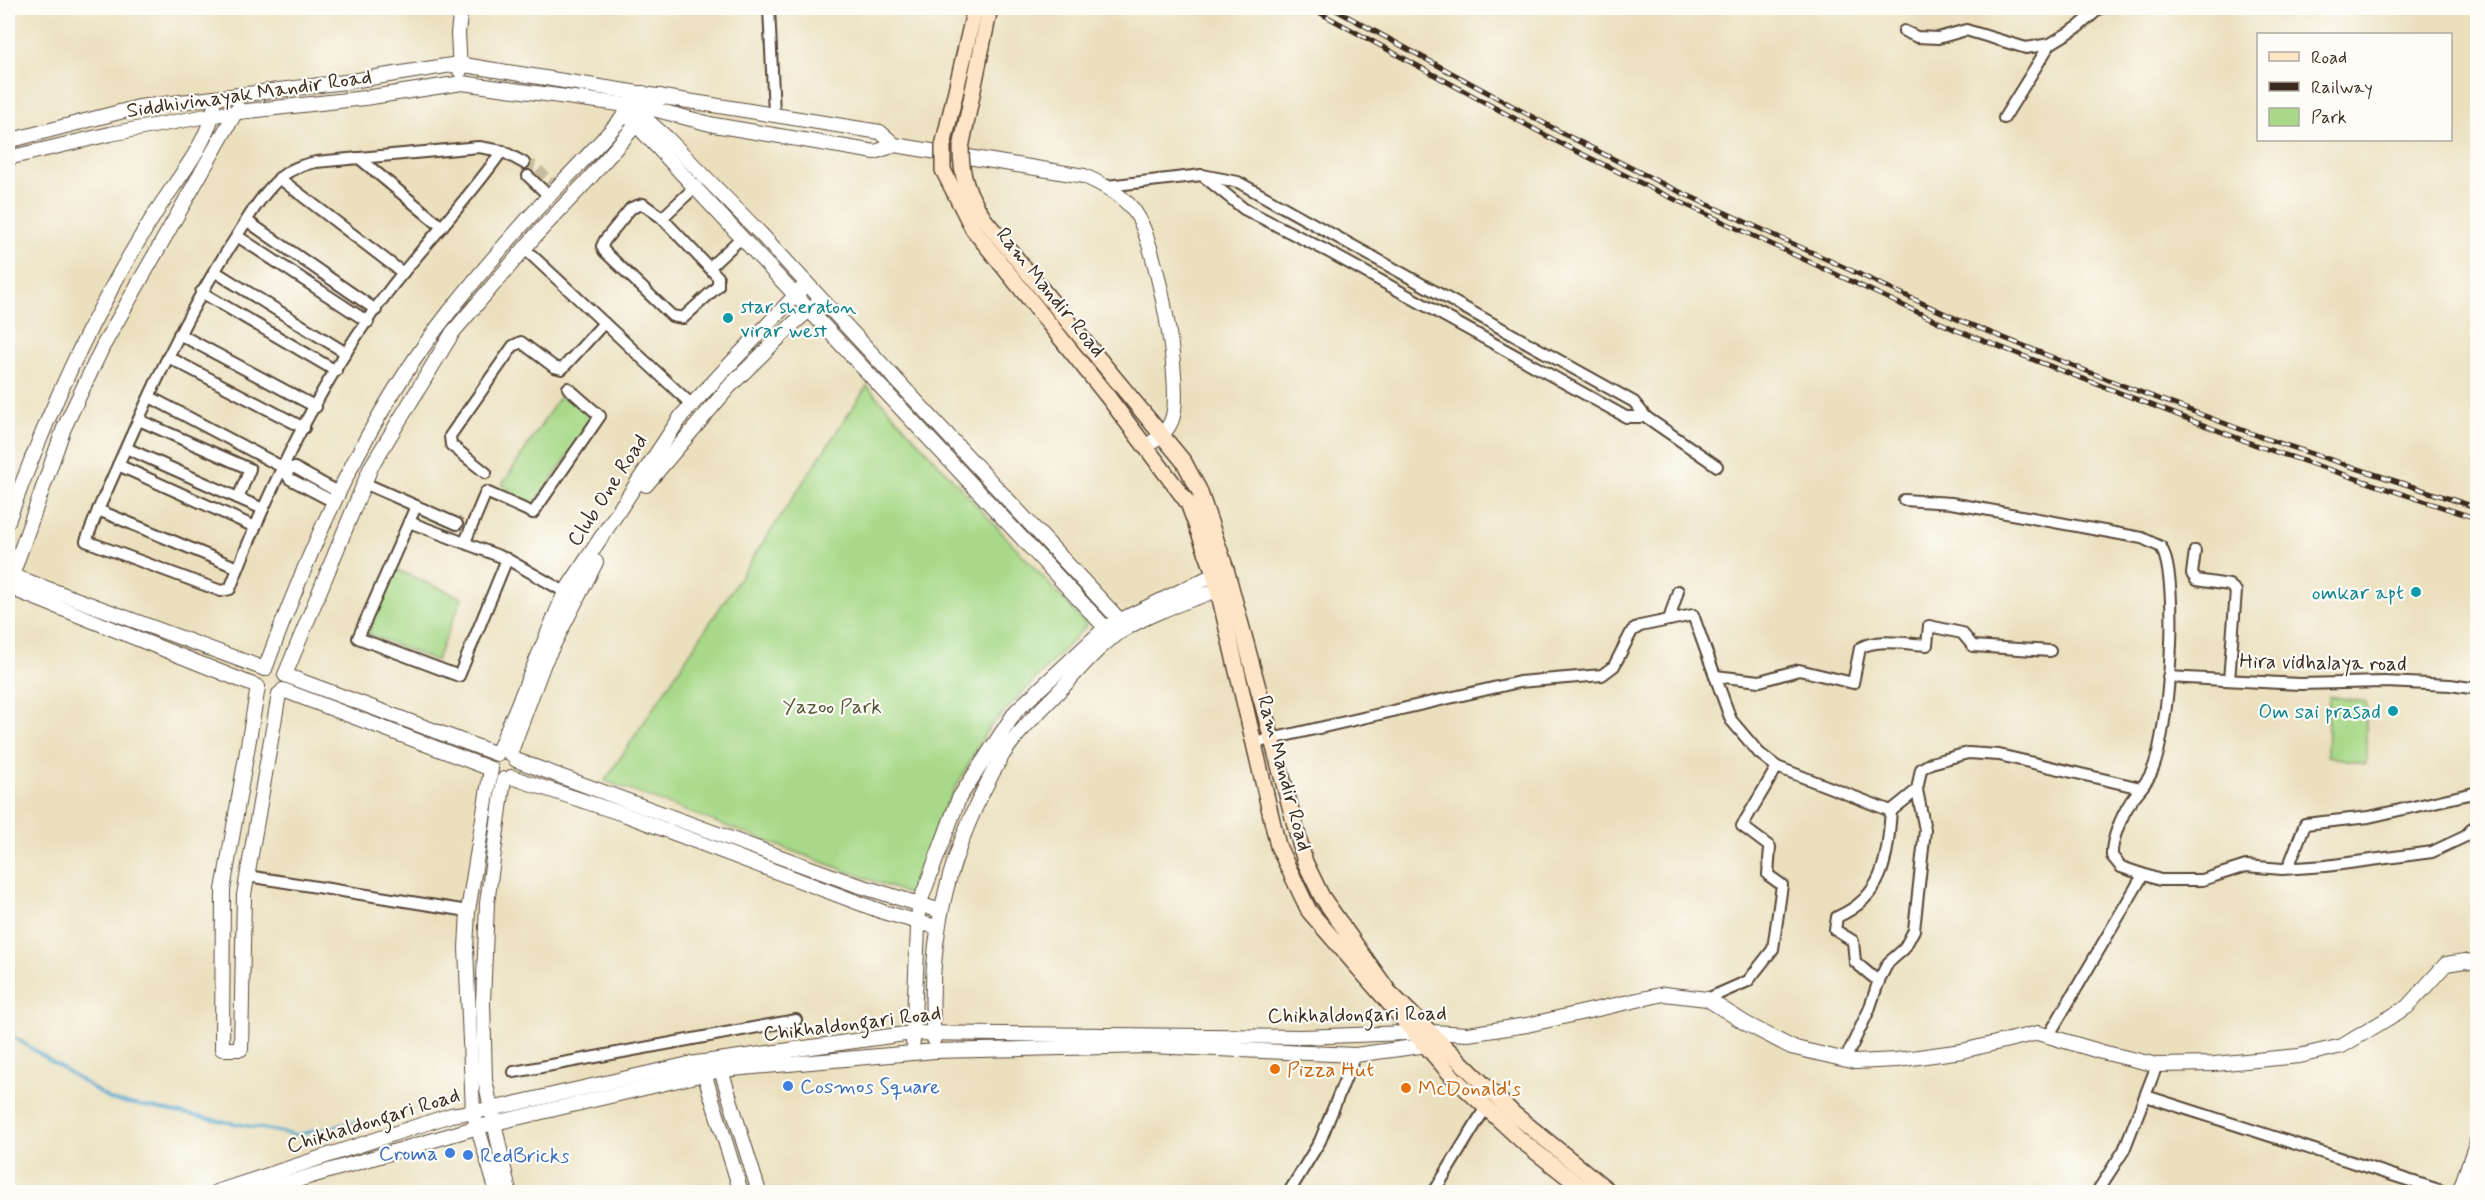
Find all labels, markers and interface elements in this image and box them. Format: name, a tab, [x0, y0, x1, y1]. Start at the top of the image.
legend	[2257, 33, 2452, 141]
text: Road	[2311, 46, 2347, 70]
street label: Siddhivinayak Mandir Road	[125, 63, 374, 125]
text: Railway	[2311, 76, 2373, 100]
text: Park	[2311, 106, 2347, 130]
street label: Ram Mandir Road	[989, 222, 1111, 364]
place label: star sheraton virar west	[740, 293, 857, 345]
marker: star sheraton virar west	[721, 311, 735, 325]
street label: Club One Road	[561, 429, 655, 552]
place label: omkar apt	[2312, 579, 2404, 607]
marker: omkar apt	[2409, 585, 2423, 599]
street label: Hira vidhalaya road	[2239, 648, 2407, 678]
street label: Ram Mandir Road	[1250, 692, 1318, 854]
park label: Yazoo Park	[782, 693, 882, 721]
place label: Om sai prasad	[2258, 698, 2381, 726]
marker: Om sai prasad	[2386, 704, 2400, 718]
street label: Chikhaldongari Road	[761, 999, 943, 1051]
street label: Chikhaldongari Road	[1267, 999, 1447, 1033]
place label: Pizza Hut	[1287, 1056, 1374, 1084]
marker: Pizza Hut	[1268, 1062, 1282, 1076]
place label: Cosmos Square	[800, 1073, 940, 1101]
place label: McDonald's	[1418, 1075, 1521, 1103]
marker: Cosmos Square	[781, 1079, 795, 1093]
street label: Chikhaldongari Road	[284, 1081, 464, 1162]
marker: McDonald's	[1399, 1081, 1413, 1095]
place label: Croma	[379, 1140, 438, 1168]
place label: RedBricks	[480, 1142, 569, 1170]
marker: Croma	[443, 1146, 457, 1160]
marker: RedBricks	[461, 1148, 475, 1162]

